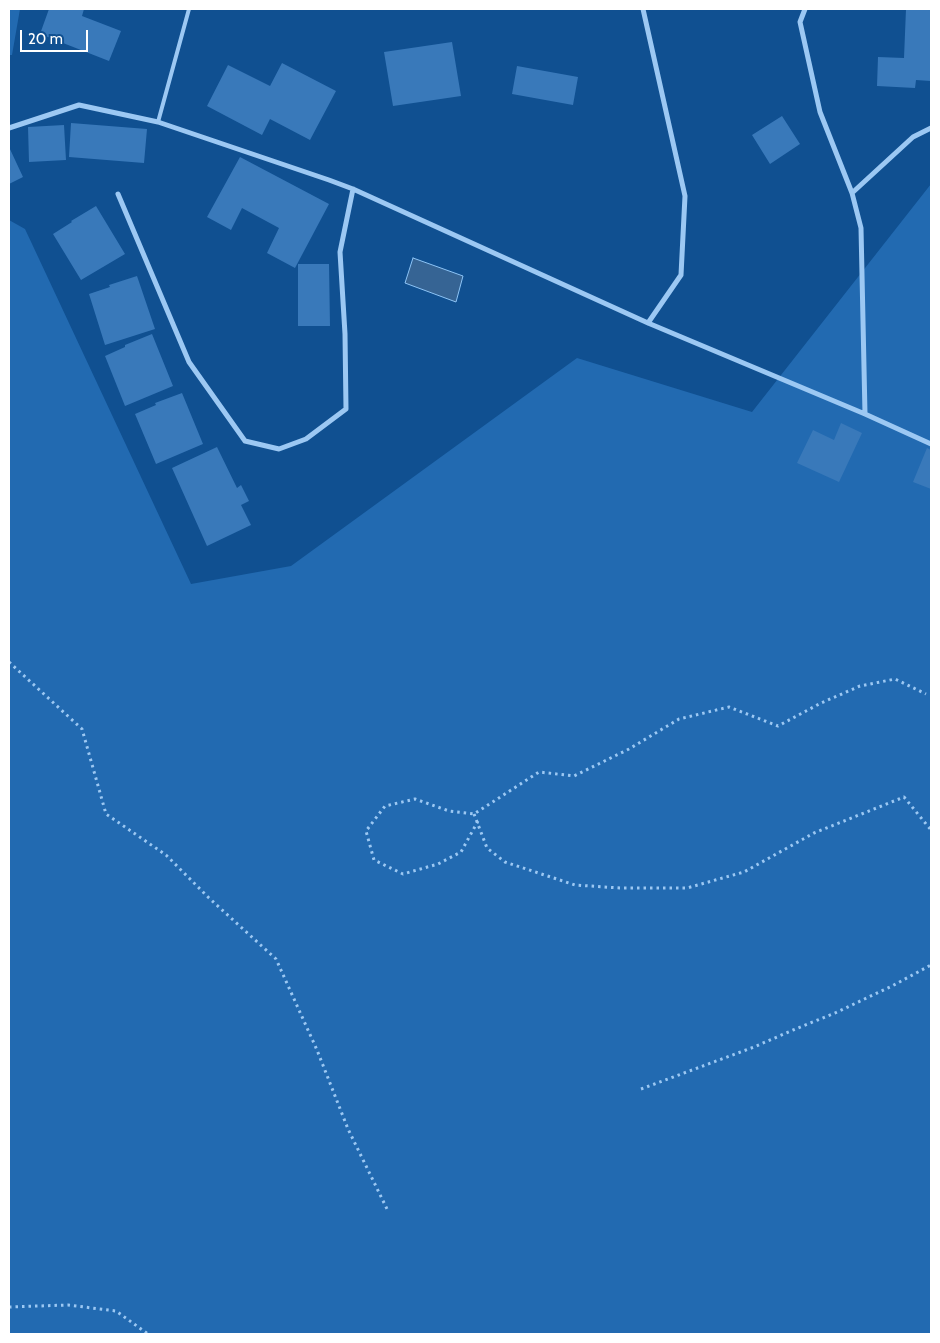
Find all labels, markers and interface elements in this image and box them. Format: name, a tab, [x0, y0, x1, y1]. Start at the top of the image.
scale bar	[22, 20, 90, 52]
text: 20 m	[28, 30, 63, 48]

